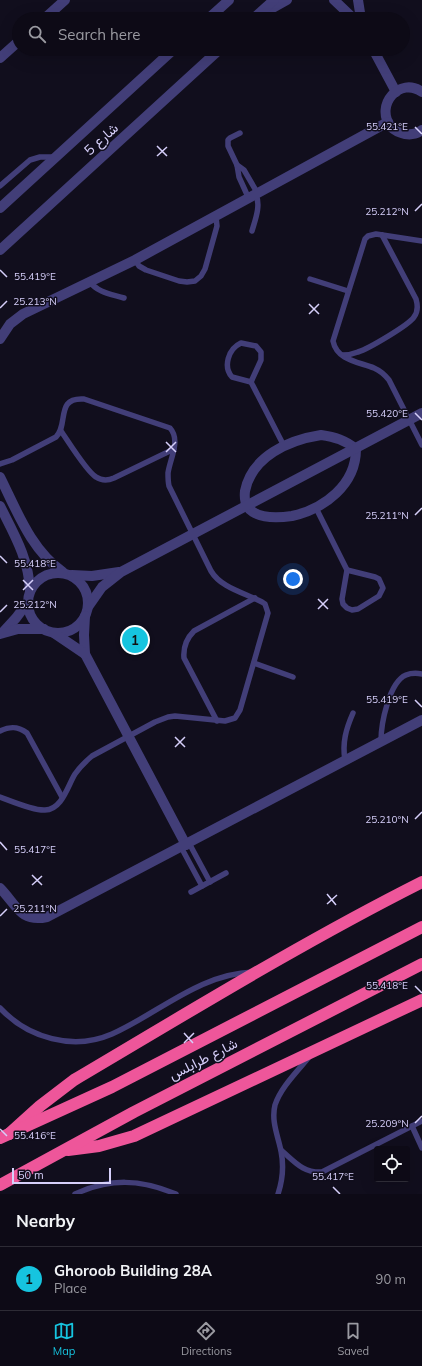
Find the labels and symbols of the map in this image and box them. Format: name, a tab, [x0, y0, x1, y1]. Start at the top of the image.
street label: شارع 5	[80, 119, 123, 161]
text: 55.421°E	[366, 120, 408, 133]
text: 25.212°N	[365, 205, 409, 218]
text: 55.419°E	[14, 270, 56, 283]
text: 25.213°N	[13, 295, 57, 308]
text: 55.420°E	[366, 407, 408, 420]
text: 25.211°N	[365, 509, 409, 522]
text: 55.418°E	[14, 557, 56, 570]
your location	[283, 569, 303, 589]
text: 25.212°N	[13, 598, 57, 611]
pin: 1	[122, 625, 148, 655]
text: 55.419°E	[366, 693, 408, 706]
text: 25.210°N	[365, 813, 409, 826]
text: 55.417°E	[14, 843, 56, 856]
text: 25.211°N	[13, 902, 57, 915]
text: 55.418°E	[366, 979, 408, 992]
street label: شارع طرابلس	[166, 1034, 241, 1086]
text: 25.209°N	[365, 1117, 409, 1130]
text: 55.416°E	[14, 1129, 56, 1142]
scale bar	[12, 1166, 111, 1185]
text: 55.417°E	[312, 1170, 354, 1183]

